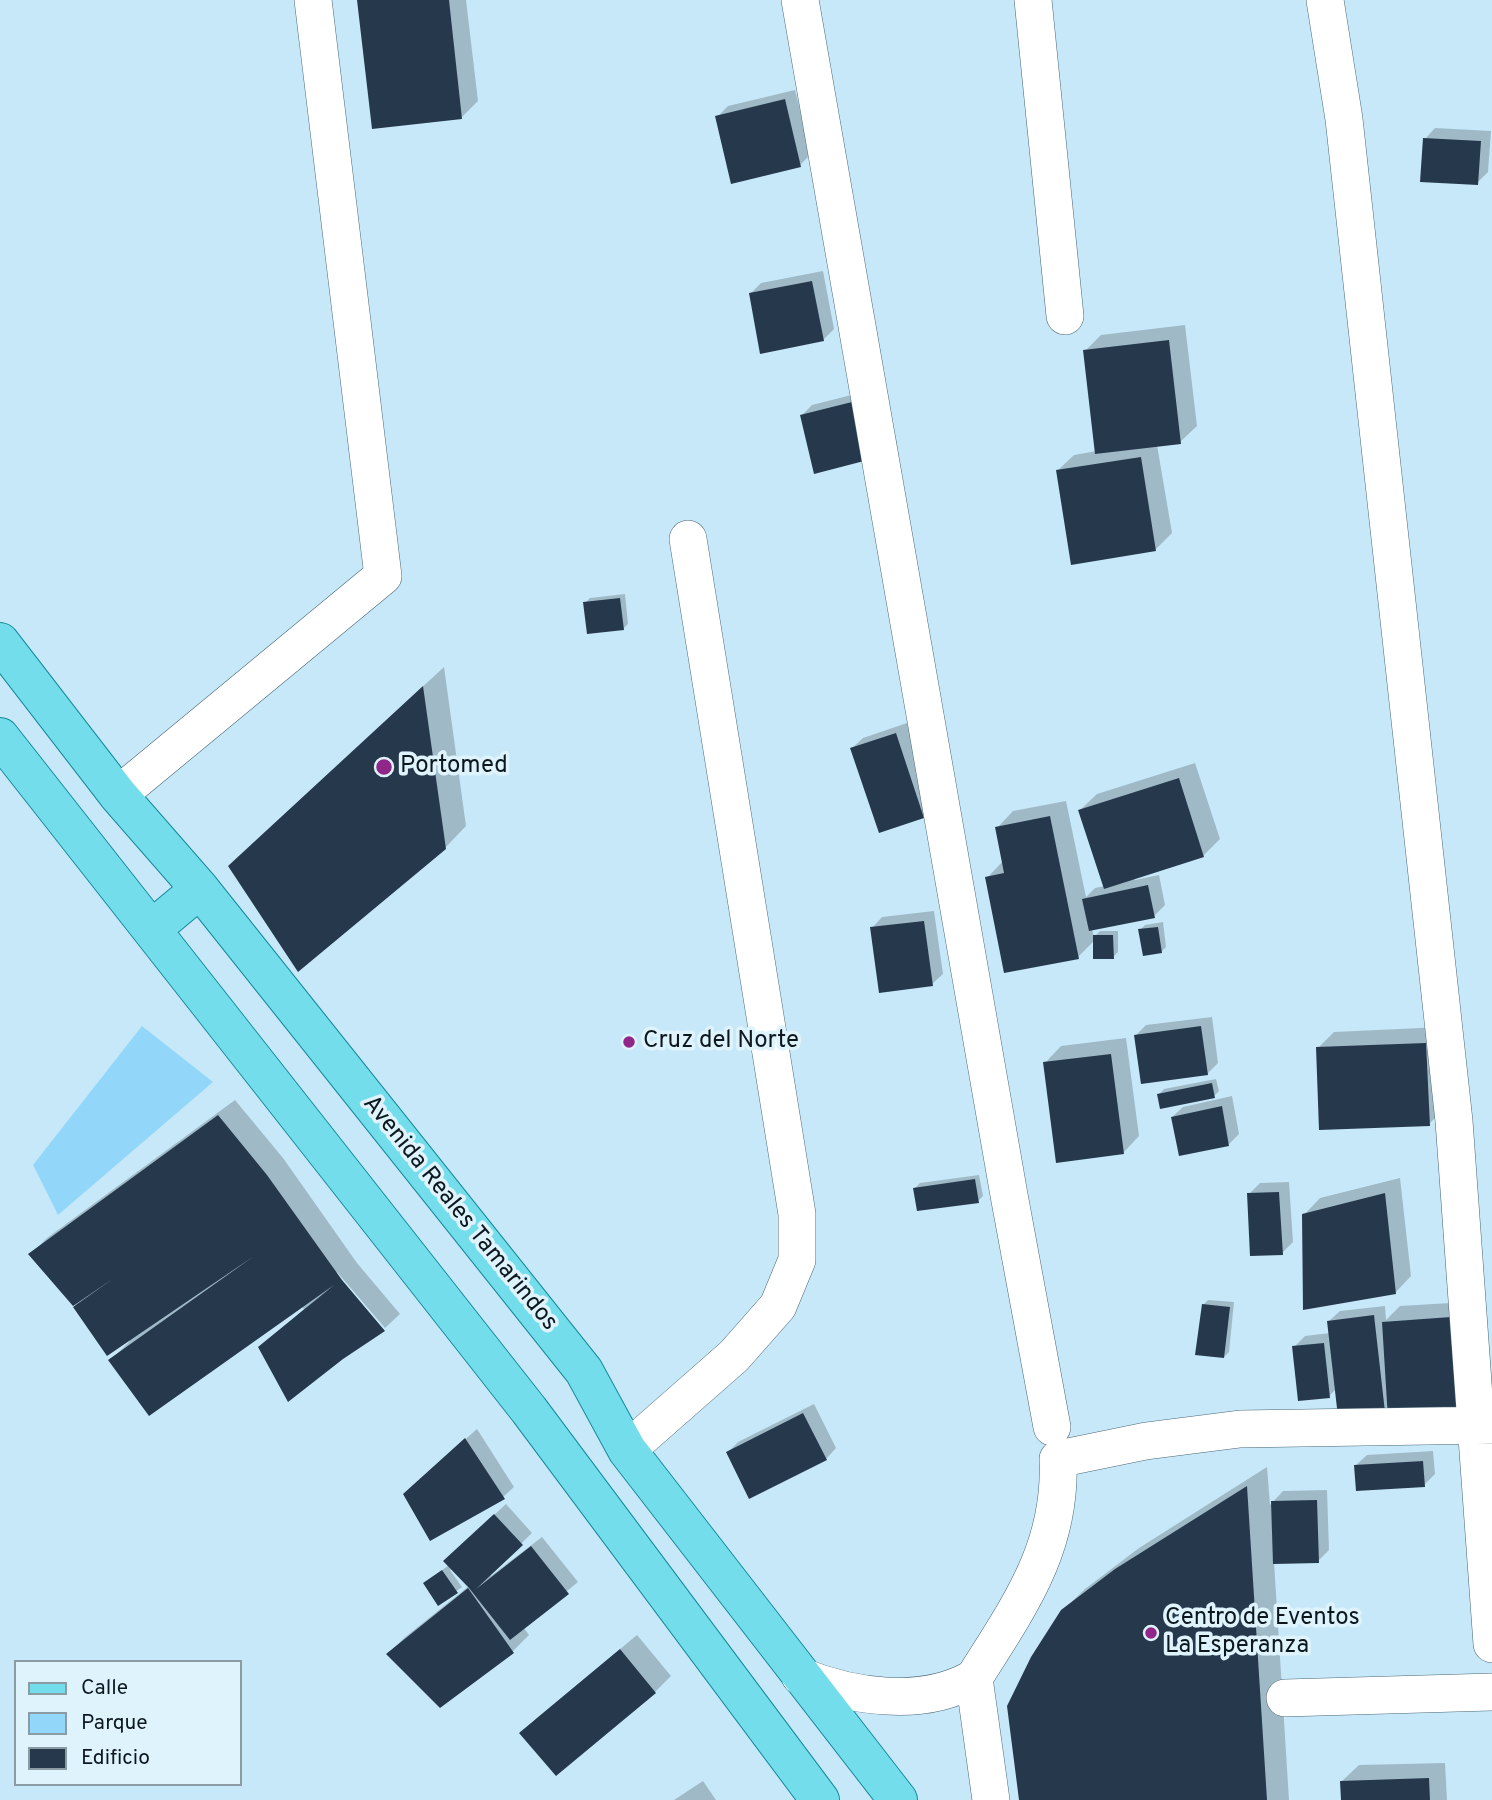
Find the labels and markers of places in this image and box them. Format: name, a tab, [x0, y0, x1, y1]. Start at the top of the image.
place label: Portomed	[400, 753, 508, 781]
marker: Portomed	[374, 757, 394, 777]
place label: Cruz del Norte	[643, 1028, 799, 1056]
marker: Cruz del Norte	[621, 1034, 637, 1050]
place label: Centro de Eventos La Esperanza	[1165, 1605, 1360, 1661]
marker: Centro de Eventos La Esperanza	[1143, 1625, 1159, 1641]

